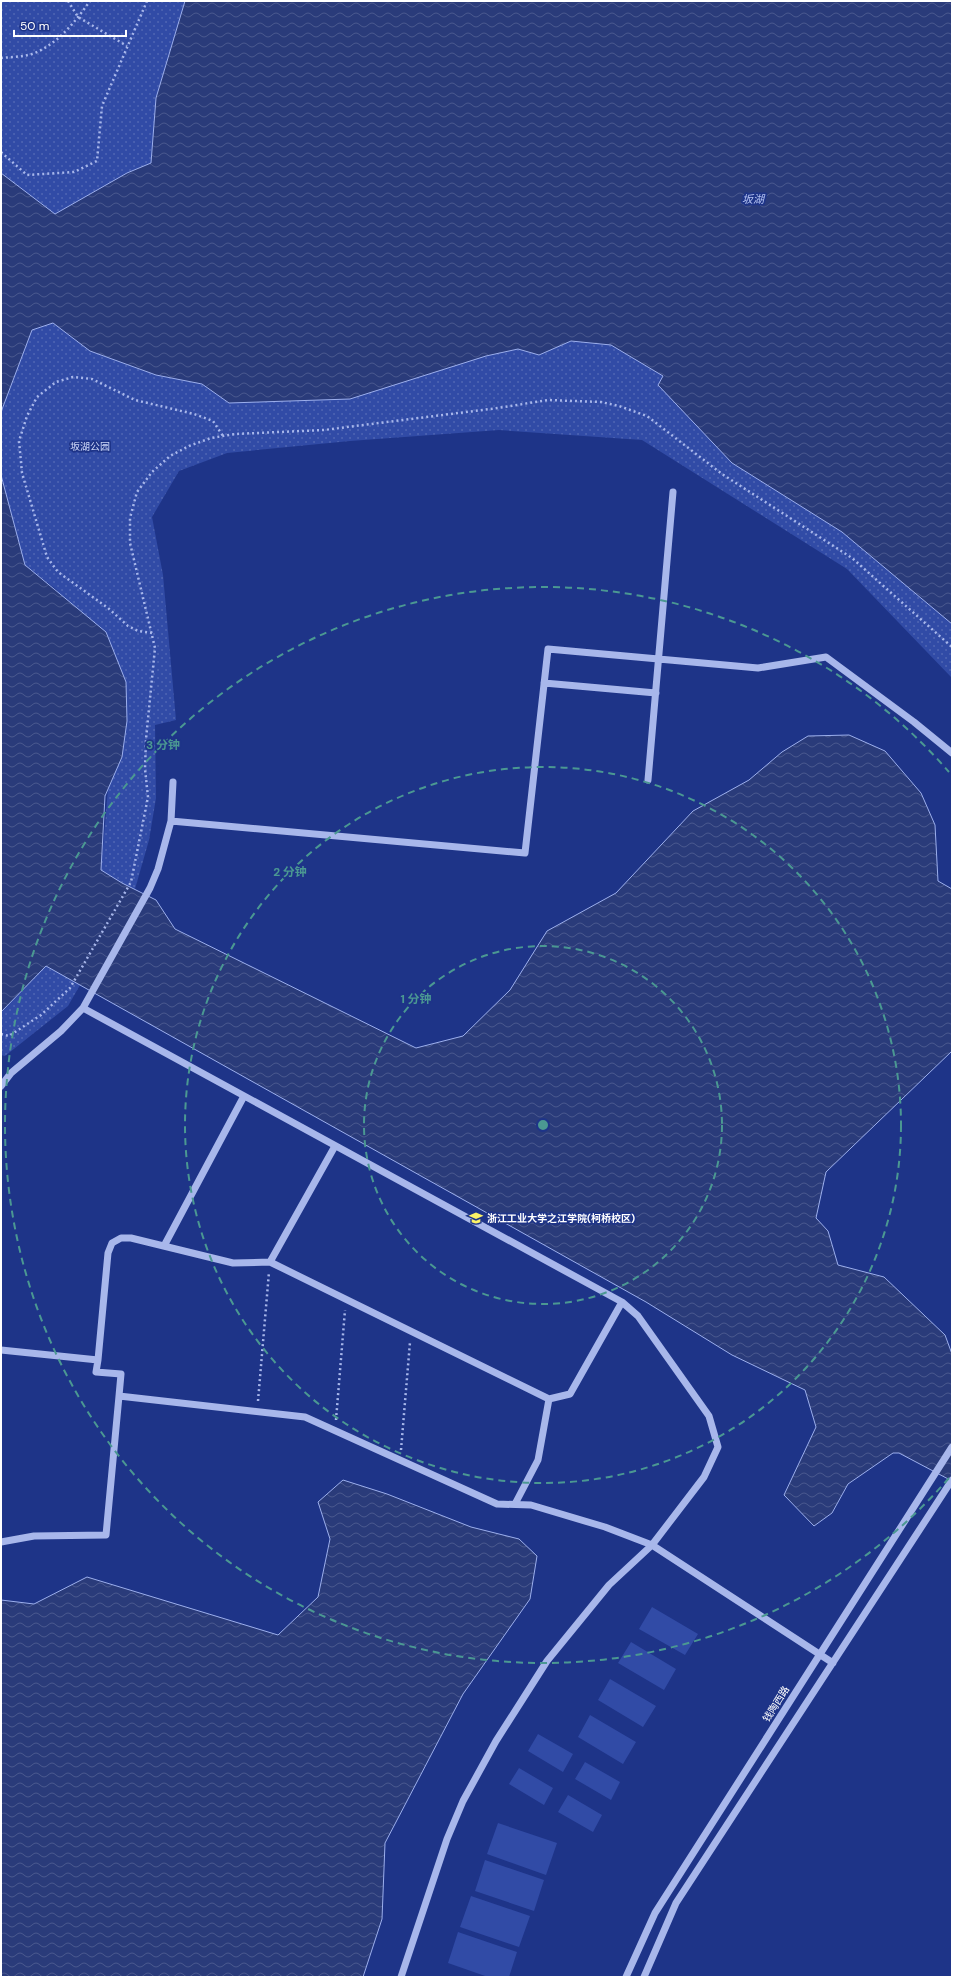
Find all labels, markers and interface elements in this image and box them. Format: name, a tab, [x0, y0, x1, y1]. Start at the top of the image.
scale bar	[14, 12, 126, 38]
text: 50 m	[20, 18, 49, 34]
water label: 坂湖	[742, 192, 766, 206]
park label: 坂湖公园	[70, 440, 110, 453]
text: 3 分钟	[146, 737, 180, 753]
text: 2 分钟	[273, 864, 307, 880]
text: 1 分钟	[400, 991, 432, 1007]
centre of rings	[536, 1118, 550, 1132]
school or university icon: 浙江工业大学之江学院(柯桥校区)	[468, 1210, 484, 1226]
place label: 浙江工业大学之江学院(柯桥校区)	[487, 1212, 635, 1225]
street label: 钱陶西路	[760, 1684, 792, 1724]

